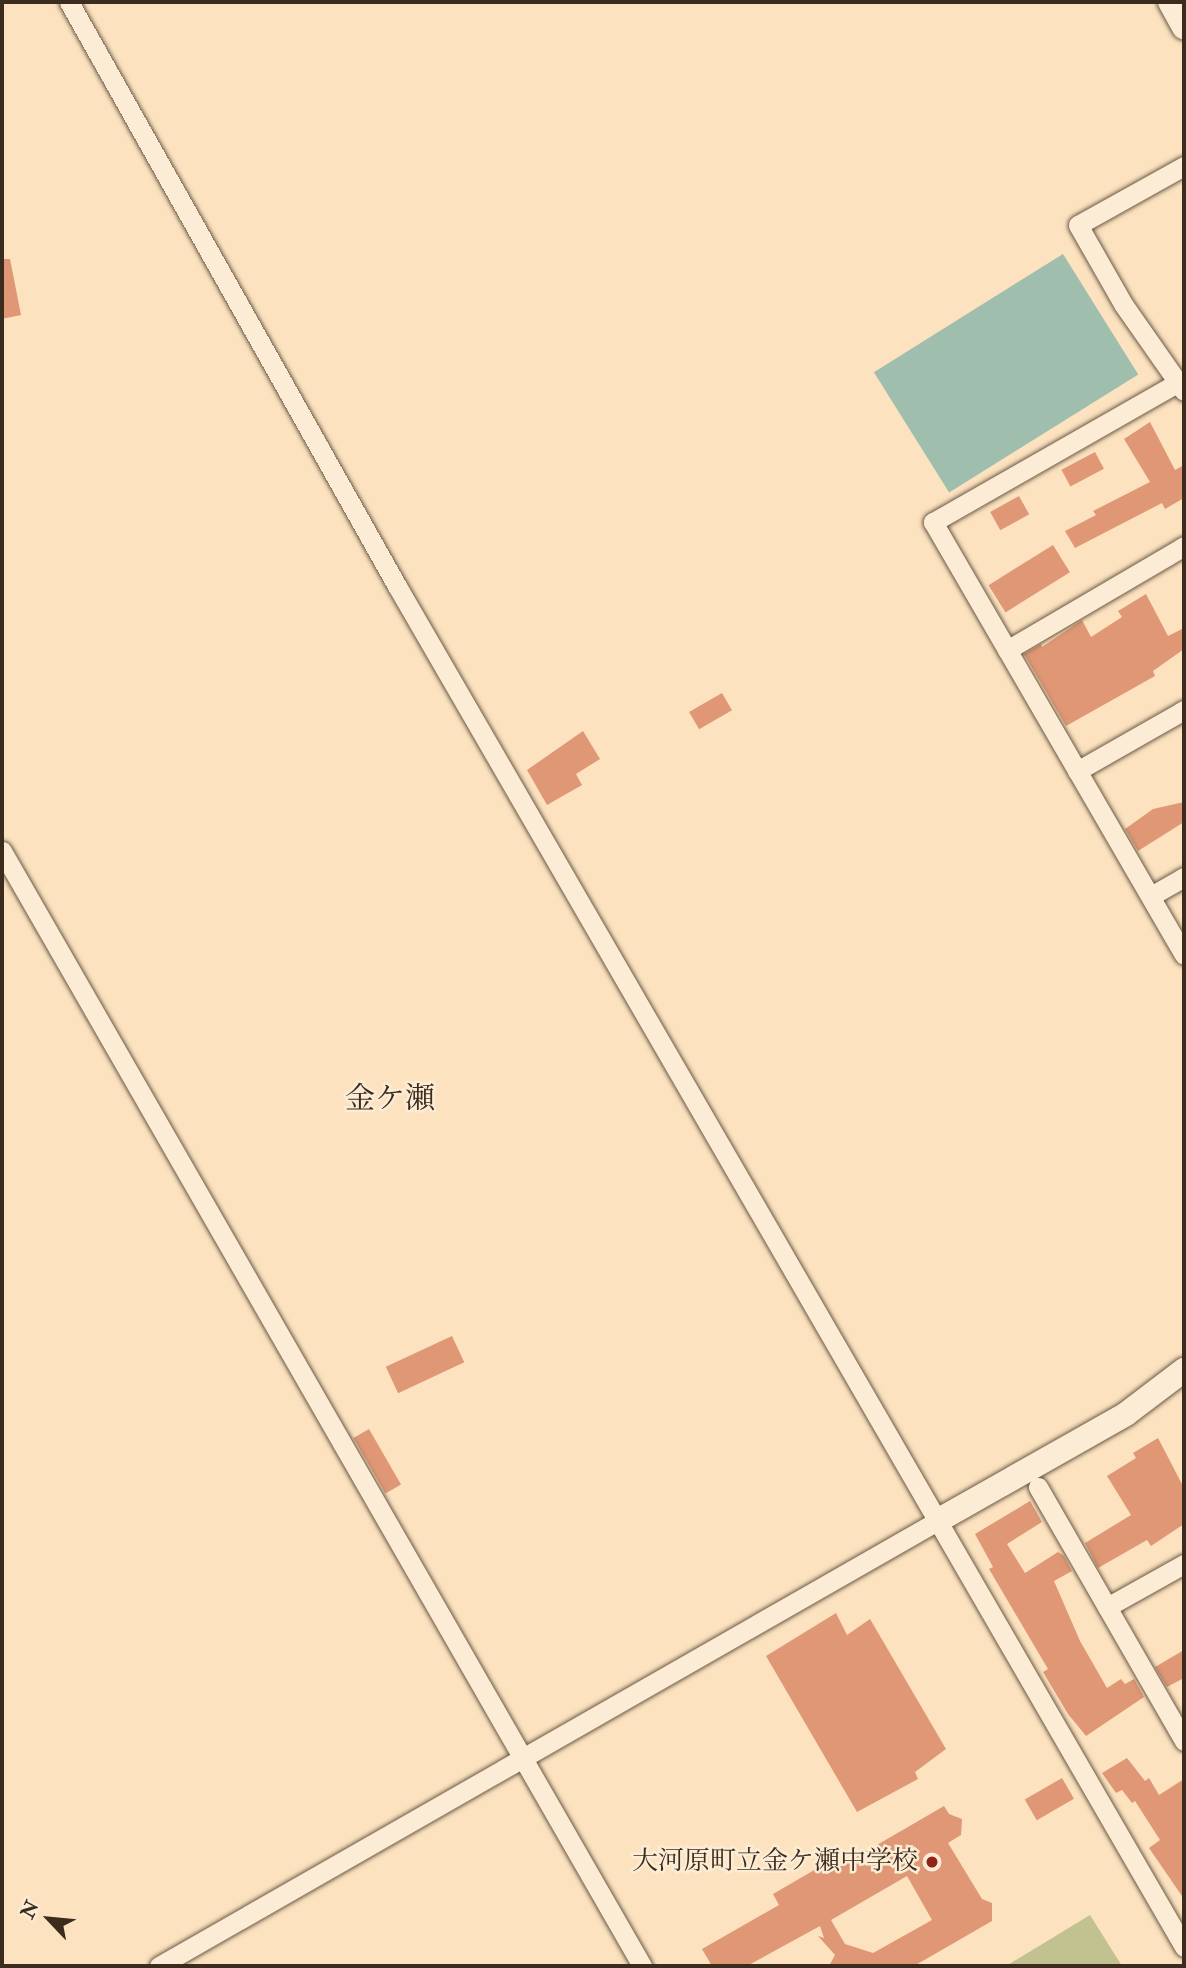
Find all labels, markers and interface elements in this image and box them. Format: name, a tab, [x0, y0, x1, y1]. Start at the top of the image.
district label: 金ケ瀬	[345, 1081, 435, 1117]
place label: 大河原町立金ケ瀬中学校	[632, 1846, 918, 1878]
marker: 大河原町立金ケ瀬中学校	[924, 1854, 940, 1870]
north arrow	[14, 1884, 84, 1954]
text: N	[16, 1897, 45, 1923]

